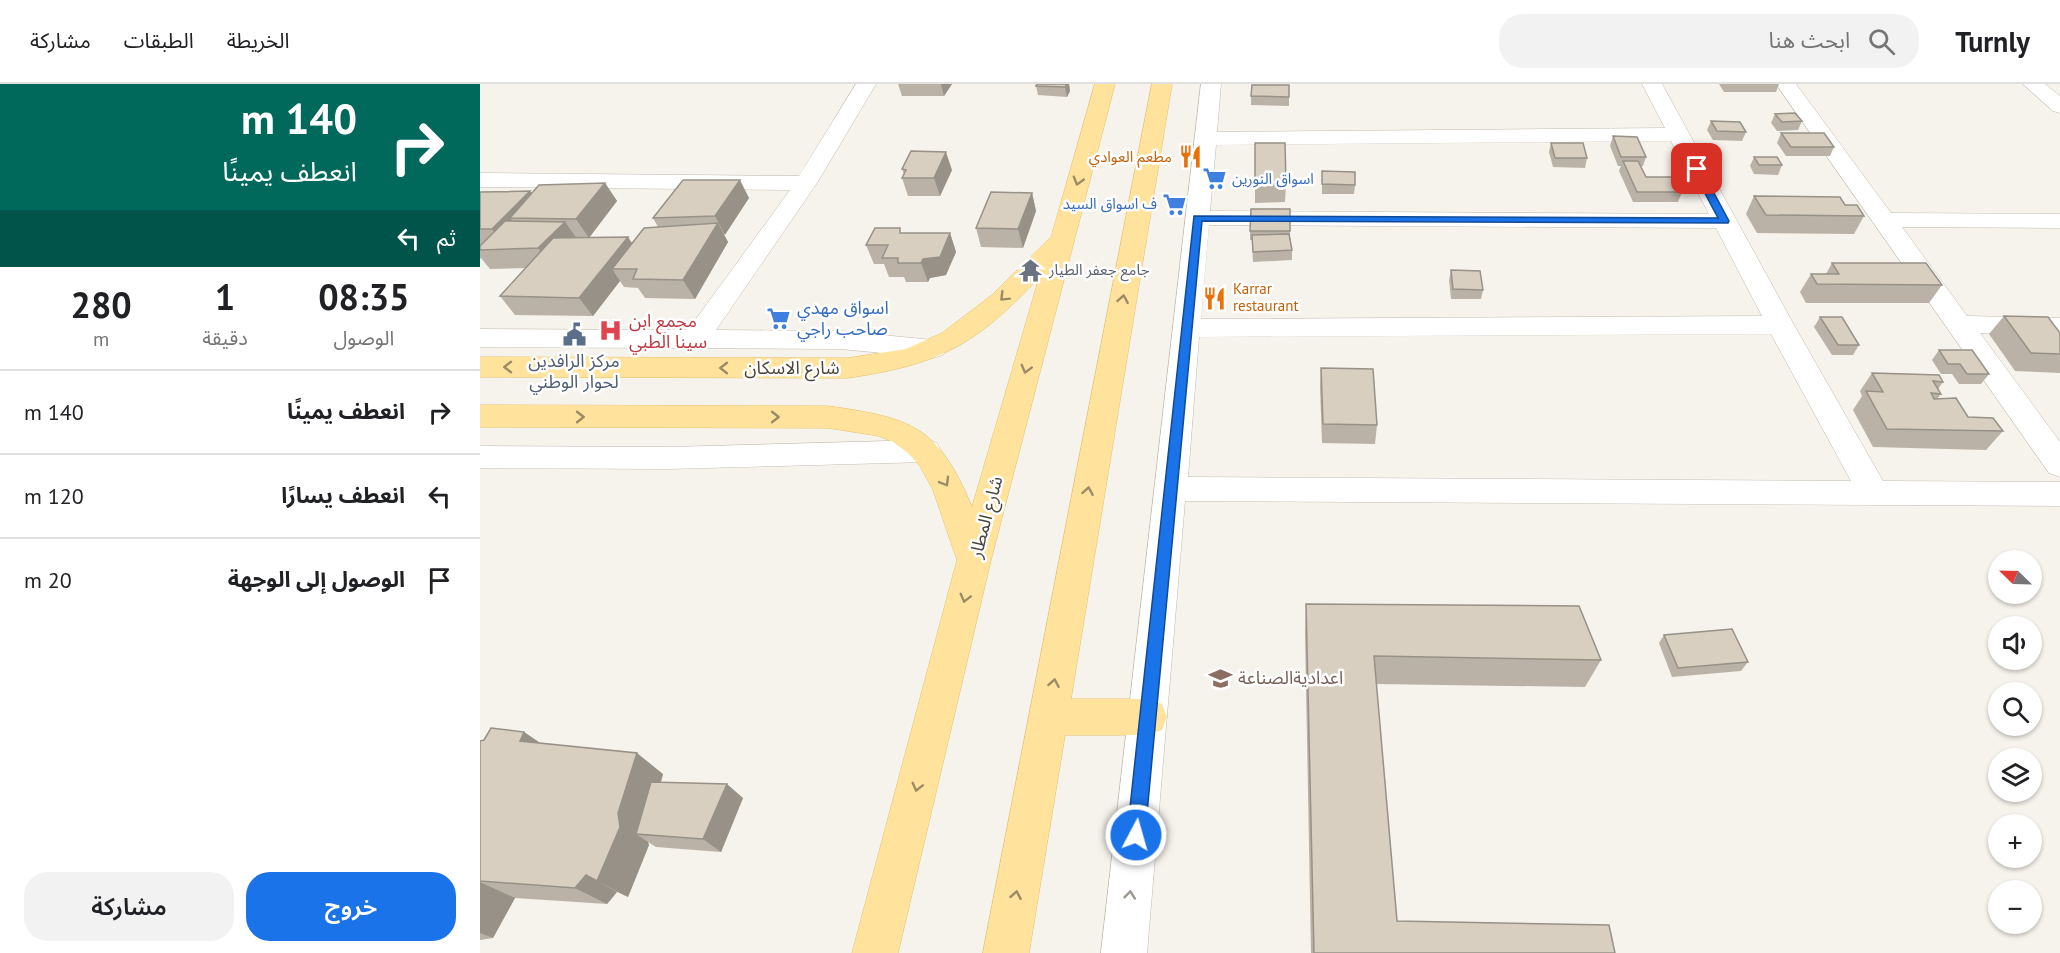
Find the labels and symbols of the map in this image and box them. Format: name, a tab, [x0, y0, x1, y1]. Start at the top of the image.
pin	[1671, 143, 1722, 194]
restaurant icon: مطعم العوادي	[1177, 144, 1203, 170]
place label: مطعم العوادي	[1089, 147, 1172, 168]
supermarket icon: اسواق النورين	[1201, 166, 1227, 192]
place label: اسواق النورين	[1232, 169, 1314, 188]
one-way arrow	[1073, 175, 1085, 186]
supermarket icon: ف اسواق السيد	[1162, 191, 1188, 217]
place label: ف اسواق السيد	[1063, 194, 1157, 213]
temple icon: جامع جعفر الطيار	[1018, 257, 1044, 283]
place label: جامع جعفر الطيار	[1048, 260, 1150, 282]
place label: Karrar restaurant	[1233, 279, 1298, 315]
restaurant icon: Karrar restaurant	[1202, 285, 1228, 311]
one-way arrow	[1001, 290, 1012, 301]
one-way arrow	[1116, 294, 1129, 304]
place label: اسواق مهدي صاحب راجي	[797, 296, 889, 342]
supermarket icon: اسواق مهدي صاحب راجي	[766, 305, 792, 331]
place label: مجمع ابن سينا الطبي	[629, 309, 707, 355]
hospital icon: مجمع ابن سينا الطبي	[598, 318, 624, 344]
public building icon: مركز الرافدين لحوار الوطني	[561, 322, 587, 348]
place label: مركز الرافدين لحوار الوطني	[528, 349, 620, 395]
street label: شارع الاسكان	[744, 356, 840, 382]
one-way arrow	[503, 361, 512, 373]
one-way arrow	[719, 362, 728, 374]
one-way arrow	[1021, 363, 1033, 374]
one-way arrow	[576, 411, 585, 423]
one-way arrow	[771, 411, 780, 423]
street label: شارع المطار	[963, 473, 1010, 562]
one-way arrow	[938, 476, 949, 486]
one-way arrow	[1082, 486, 1094, 496]
north arrow	[1988, 550, 2042, 604]
one-way arrow	[959, 592, 972, 602]
school or university icon: اعداديةالصناعة	[1207, 665, 1233, 691]
place label: اعداديةالصناعة	[1238, 666, 1343, 689]
one-way arrow	[1047, 678, 1060, 688]
one-way arrow	[911, 781, 924, 791]
position arrow	[1104, 803, 1168, 867]
one-way arrow	[1123, 890, 1136, 899]
one-way arrow	[1009, 891, 1022, 901]

